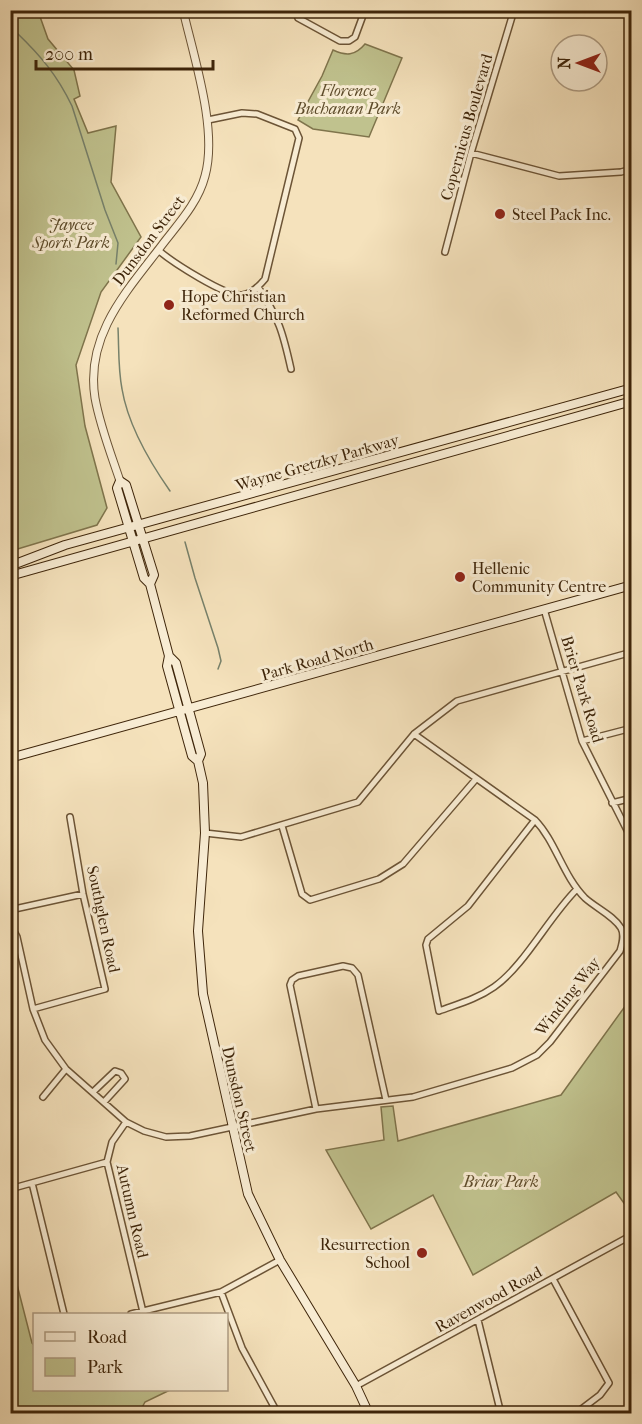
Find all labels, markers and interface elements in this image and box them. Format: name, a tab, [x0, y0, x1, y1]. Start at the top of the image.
scale bar	[36, 33, 213, 71]
north arrow	[549, 33, 609, 93]
text: 200 m	[45, 44, 93, 65]
street label: Copernicus Boulevard	[436, 51, 497, 203]
text: N	[555, 56, 574, 69]
park label: Florence Buchanan Park	[294, 81, 401, 118]
street label: Dunsdon Street	[108, 191, 189, 289]
place label: Steel Pack Inc.	[512, 205, 611, 224]
marker: Steel Pack Inc.	[493, 207, 507, 221]
park label: Jaycee Sports Park	[31, 215, 110, 252]
place label: Hope Christian Reformed Church	[181, 287, 305, 324]
marker: Hope Christian Reformed Church	[162, 298, 176, 312]
street label: Wayne Gretzky Parkway	[232, 430, 401, 495]
place label: Hellenic Community Centre	[472, 559, 606, 596]
marker: Hellenic Community Centre	[453, 570, 467, 584]
street label: Brier Park Road	[557, 633, 608, 745]
street label: Park Road North	[259, 634, 375, 685]
street label: Southglen Road	[83, 864, 124, 975]
street label: Winding Way	[530, 953, 604, 1040]
street label: Dunsdon Street	[218, 1044, 261, 1154]
street label: Autumn Road	[112, 1161, 153, 1260]
park label: Briar Park	[462, 1172, 539, 1191]
place label: Resurrection School	[320, 1235, 411, 1272]
marker: Resurrection School	[415, 1246, 429, 1260]
street label: Ravenwood Road	[432, 1262, 545, 1337]
legend	[33, 1313, 228, 1391]
text: Road	[87, 1327, 127, 1348]
text: Park	[87, 1357, 124, 1378]

